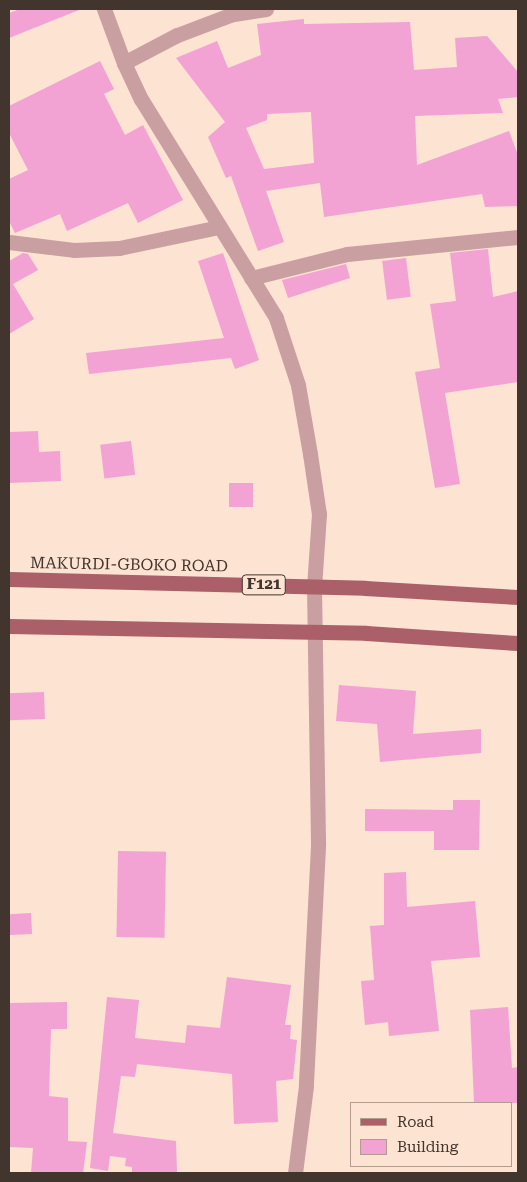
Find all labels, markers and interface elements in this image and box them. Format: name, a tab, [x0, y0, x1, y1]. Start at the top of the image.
street label: MAKURDI-GBOKO ROAD	[30, 554, 228, 576]
road number: F121	[242, 572, 286, 598]
legend	[350, 1102, 512, 1167]
text: Road	[397, 1113, 434, 1131]
text: Building	[397, 1138, 458, 1156]

